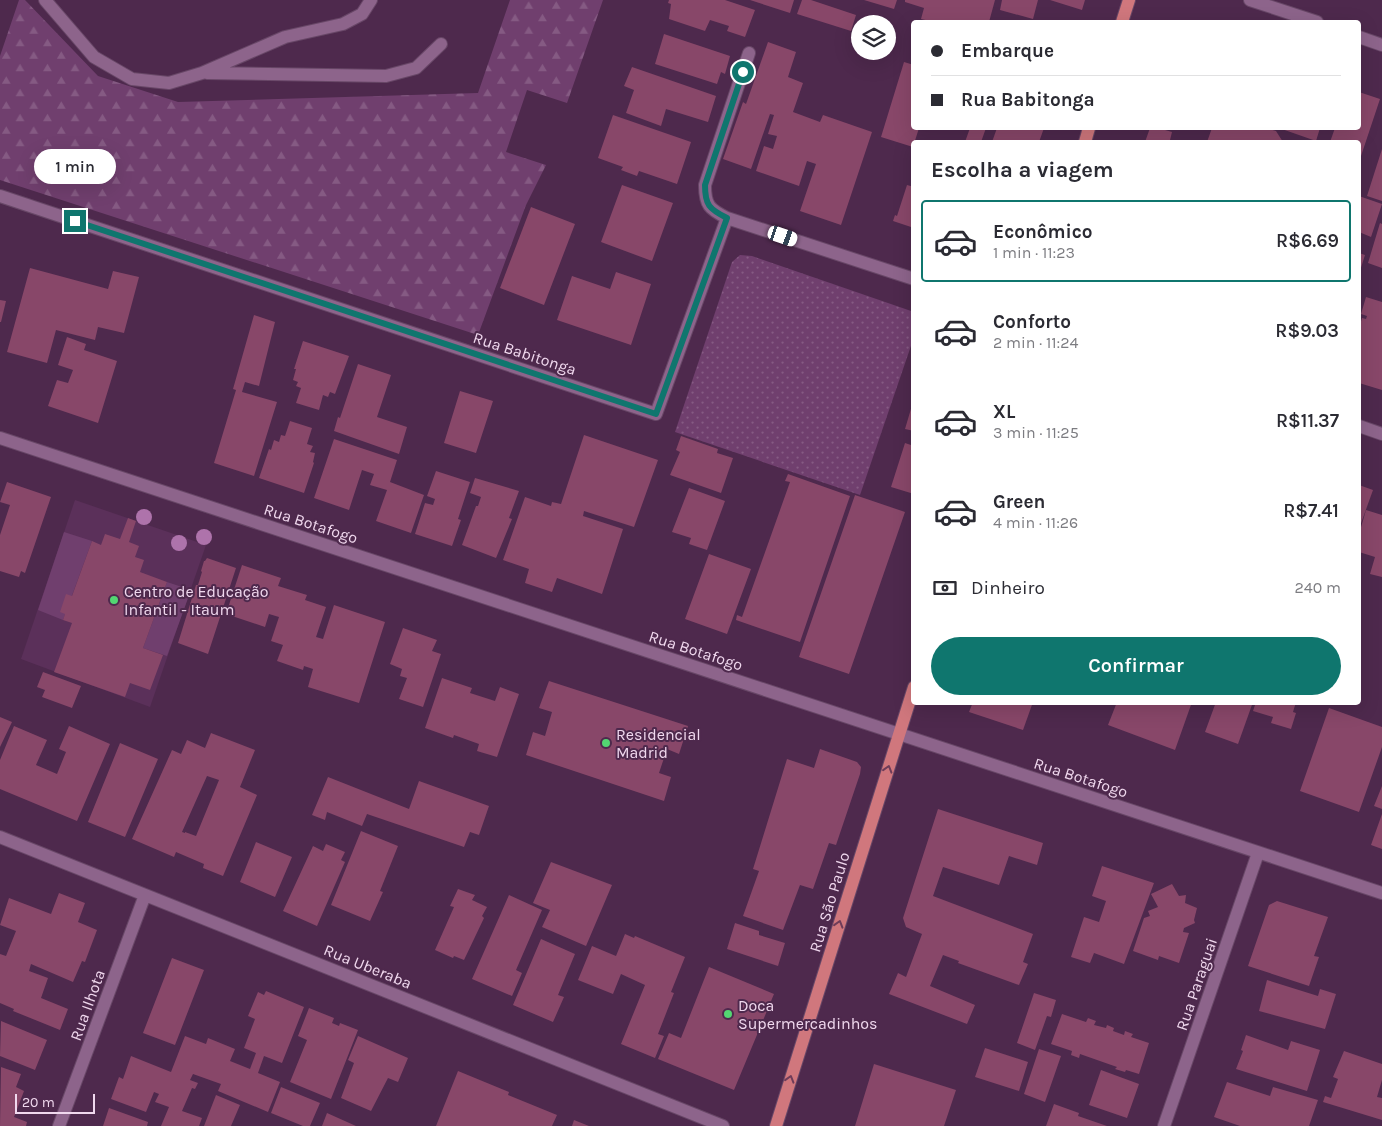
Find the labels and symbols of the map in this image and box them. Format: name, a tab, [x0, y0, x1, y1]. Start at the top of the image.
route start	[732, 61, 754, 83]
callout: 1 min	[34, 148, 116, 184]
route end	[64, 210, 86, 232]
car	[766, 224, 799, 248]
street label: Rua Babitonga	[471, 328, 579, 379]
street label: Rua Botafogo	[261, 499, 360, 548]
place label: Centro de Educação Infantil - Itaum	[124, 582, 269, 619]
marker: Centro de Educação Infantil - Itaum	[108, 594, 120, 606]
street label: Rua Botafogo	[646, 626, 745, 675]
place label: Residencial Madrid	[616, 725, 701, 762]
marker: Residencial Madrid	[600, 737, 612, 749]
street label: Rua Botafogo	[1031, 753, 1130, 802]
one-way arrow	[882, 766, 892, 774]
street label: Rua São Paulo	[805, 850, 854, 955]
one-way arrow	[834, 921, 844, 929]
street label: Rua Paraguai	[1172, 935, 1221, 1033]
street label: Rua Uberaba	[321, 940, 415, 993]
street label: Rua Ilhota	[66, 967, 109, 1043]
place label: Doca Supermercadinhos	[738, 996, 877, 1033]
marker: Doca Supermercadinhos	[722, 1008, 734, 1020]
one-way arrow	[785, 1076, 795, 1084]
scale bar	[15, 1091, 95, 1114]

